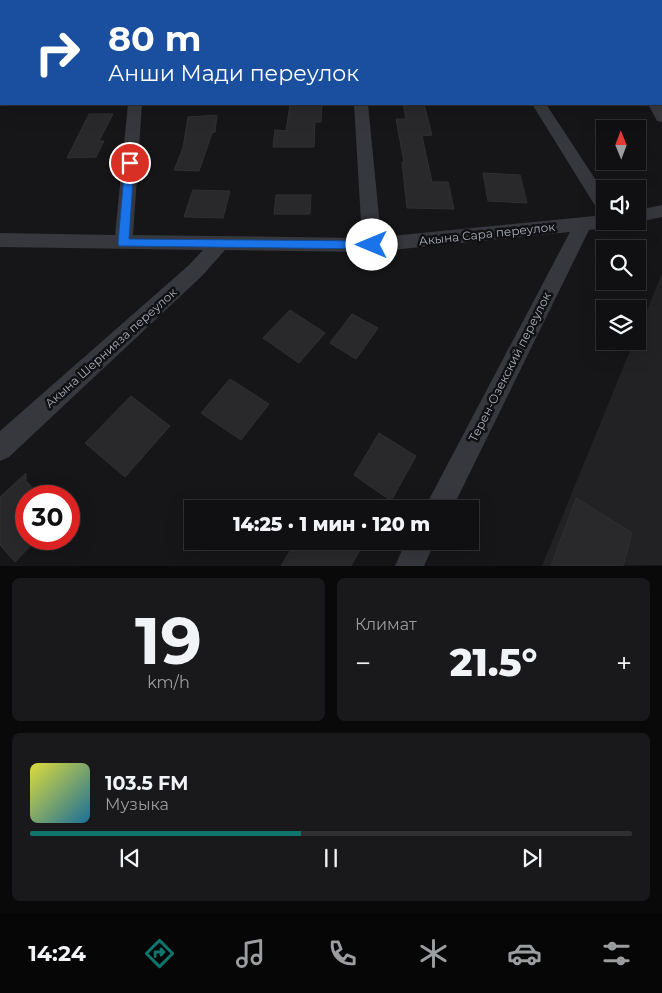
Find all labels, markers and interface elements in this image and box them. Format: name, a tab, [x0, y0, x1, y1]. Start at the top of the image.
text: 80 m	[108, 17, 202, 60]
icon: right	[25, 20, 90, 85]
text: Анши Мади переулок	[108, 60, 359, 87]
north arrow	[596, 120, 646, 170]
map controls	[596, 120, 646, 350]
pin	[109, 142, 151, 184]
icon: arrive	[116, 149, 144, 177]
button: sound	[596, 180, 646, 230]
position arrow	[345, 218, 397, 270]
street label: Акына Сара переулок	[418, 219, 556, 248]
button: search	[596, 240, 646, 290]
street label: Акына Шернияза переулок	[42, 284, 180, 411]
street label: Терен-Озекский переулок	[465, 289, 554, 444]
button: layers	[596, 300, 646, 350]
speed limit sign: 30	[15, 485, 80, 550]
text: 14:25 · 1 мин · 120 m	[233, 513, 430, 536]
text: 19	[135, 601, 202, 680]
text: Климат	[355, 615, 417, 634]
text: 21.5°	[450, 639, 537, 686]
text: −	[355, 646, 371, 680]
text: +	[616, 646, 632, 680]
text: km/h	[147, 673, 190, 692]
text: 103.5 FM	[105, 772, 188, 795]
text: Музыка	[105, 795, 169, 814]
icon: previous	[116, 844, 144, 872]
icon: pause	[317, 844, 345, 872]
icon: next	[518, 844, 546, 872]
icon: directions	[142, 936, 177, 971]
icon: music	[233, 936, 268, 971]
icon: phone	[325, 936, 360, 971]
icon: climate	[416, 936, 451, 971]
icon: car	[507, 936, 542, 971]
icon: filters	[599, 936, 634, 971]
text: 14:24	[28, 940, 86, 967]

